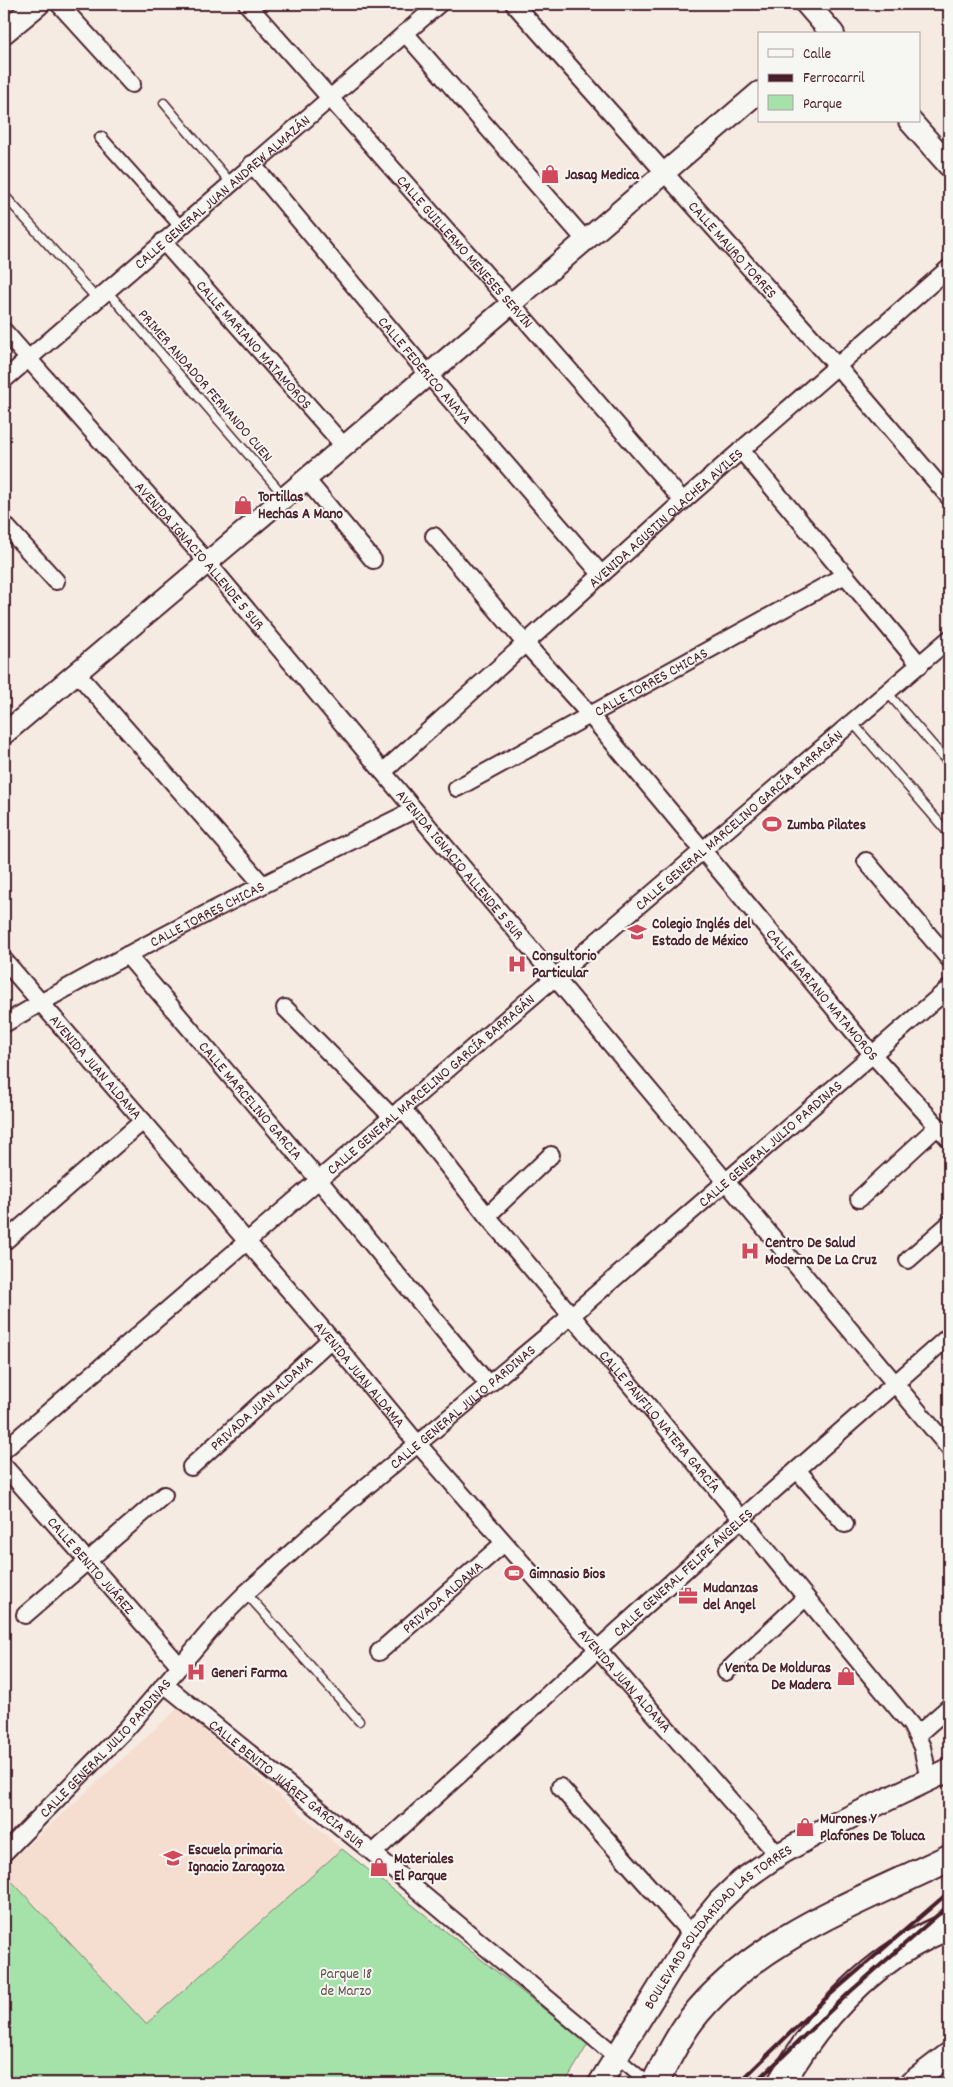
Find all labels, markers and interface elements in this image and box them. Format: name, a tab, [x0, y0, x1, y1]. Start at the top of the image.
legend	[758, 32, 920, 122]
text: Calle	[803, 44, 832, 66]
text: Ferrocarril	[803, 68, 865, 90]
text: Parque	[803, 94, 843, 116]
street label: CALLE GENERAL JUAN ANDREW ALMAZÁN	[130, 111, 316, 276]
shop icon: Jasag Medica	[539, 163, 561, 185]
place label: Jasag Medica	[565, 165, 640, 187]
street label: CALLE GUILLERMO MENESES SERVÍN	[390, 171, 537, 334]
street label: CALLE MAURO TORRES	[682, 197, 781, 305]
street label: CALLE MARIANO MATAMOROS	[190, 276, 316, 415]
street label: PRIMER ANDADOR FERNANDO CUEN	[132, 305, 277, 468]
street label: CALLE FEDERICO ANAYA	[371, 313, 476, 430]
street label: AVENIDA AGUSTIN OLACHEA AVILES	[584, 444, 749, 594]
street label: AVENIDA IGNACIO ALLENDE 5 SUR	[128, 478, 269, 636]
place label: Tortillas Hechas A Mano	[258, 487, 343, 526]
shop icon: Tortillas Hechas A Mano	[232, 494, 254, 516]
street label: CALLE TORRES CHICAS	[591, 643, 712, 723]
street label: CALLE GENERAL MARCELINO GARCÍA BARRAGÁN	[631, 725, 849, 917]
street label: AVENIDA IGNACIO ALLENDE 5 SUR	[389, 786, 528, 946]
sports icon: Zumba Pilates	[761, 813, 783, 835]
place label: Zumba Pilates	[787, 815, 866, 837]
street label: CALLE TORRES CHICAS	[147, 877, 269, 954]
place label: Colegio Inglés del Estado de México	[652, 914, 751, 953]
school or university icon: Colegio Inglés del Estado de México	[626, 921, 648, 943]
street label: CALLE MARIANO MATAMOROS	[759, 925, 882, 1067]
place label: Consultorio Particular	[532, 946, 597, 985]
hospital icon: Consultorio Particular	[506, 953, 528, 975]
street label: CALLE GENERAL MARCELINO GARCÍA BARRAGÁN	[323, 990, 541, 1181]
street label: AVENIDA JUAN ALDAMA	[43, 1011, 146, 1126]
street label: CALLE MARCELINO GARCIA	[192, 1037, 307, 1166]
street label: CALLE GENERAL JULIO PARDINAS	[694, 1076, 848, 1214]
place label: Centro De Salud Moderna De La Cruz	[765, 1233, 877, 1272]
hospital icon: Centro De Salud Moderna De La Cruz	[739, 1240, 761, 1262]
street label: AVENIDA JUAN ALDAMA	[307, 1317, 409, 1433]
street label: CALLE GENERAL JULIO PARDINAS	[386, 1341, 541, 1476]
street label: CALLE PÁNFILO NATERA GARCÍA	[593, 1346, 725, 1499]
street label: PRIVADA JUAN ALDAMA	[206, 1351, 319, 1457]
street label: CALLE GENERAL FELIPE ÁNGELES	[609, 1504, 759, 1643]
street label: CALLE BENITO JUÁREZ	[41, 1513, 139, 1620]
street label: PRIVADA ALDAMA	[398, 1557, 489, 1640]
sports icon: Gimnasio Bios	[503, 1562, 525, 1584]
place label: Gimnasio Bios	[529, 1564, 606, 1586]
place label: Mudanzas del Angel	[703, 1578, 758, 1617]
office icon: Mudanzas del Angel	[677, 1585, 699, 1607]
street label: AVENIDA JUAN ALDAMA	[571, 1624, 675, 1739]
place label: Venta De Molduras De Madera	[725, 1658, 832, 1697]
hospital icon: Generi Farma	[185, 1661, 207, 1683]
place label: Generi Farma	[211, 1663, 288, 1685]
shop icon: Venta De Molduras De Madera	[835, 1665, 857, 1687]
street label: CALLE GENERAL JULIO PARDINAS	[35, 1674, 178, 1824]
street label: CALLE BENITO JUÁREZ GARCIA SUR	[203, 1715, 368, 1855]
place label: Murones Y Plafones De Toluca	[820, 1809, 926, 1848]
shop icon: Murones Y Plafones De Toluca	[794, 1816, 816, 1838]
place label: Escuela primaria Ignacio Zaragoza	[188, 1840, 285, 1879]
street label: BOULEVARD SOLIDARIDAD LAS TORRES	[639, 1840, 797, 2014]
school or university icon: Escuela primaria Ignacio Zaragoza	[162, 1847, 184, 1869]
place label: Materiales El Parque	[394, 1849, 454, 1888]
shop icon: Materiales El Parque	[368, 1856, 390, 1878]
park label: Parque 18 de Marzo	[320, 1964, 372, 2003]

